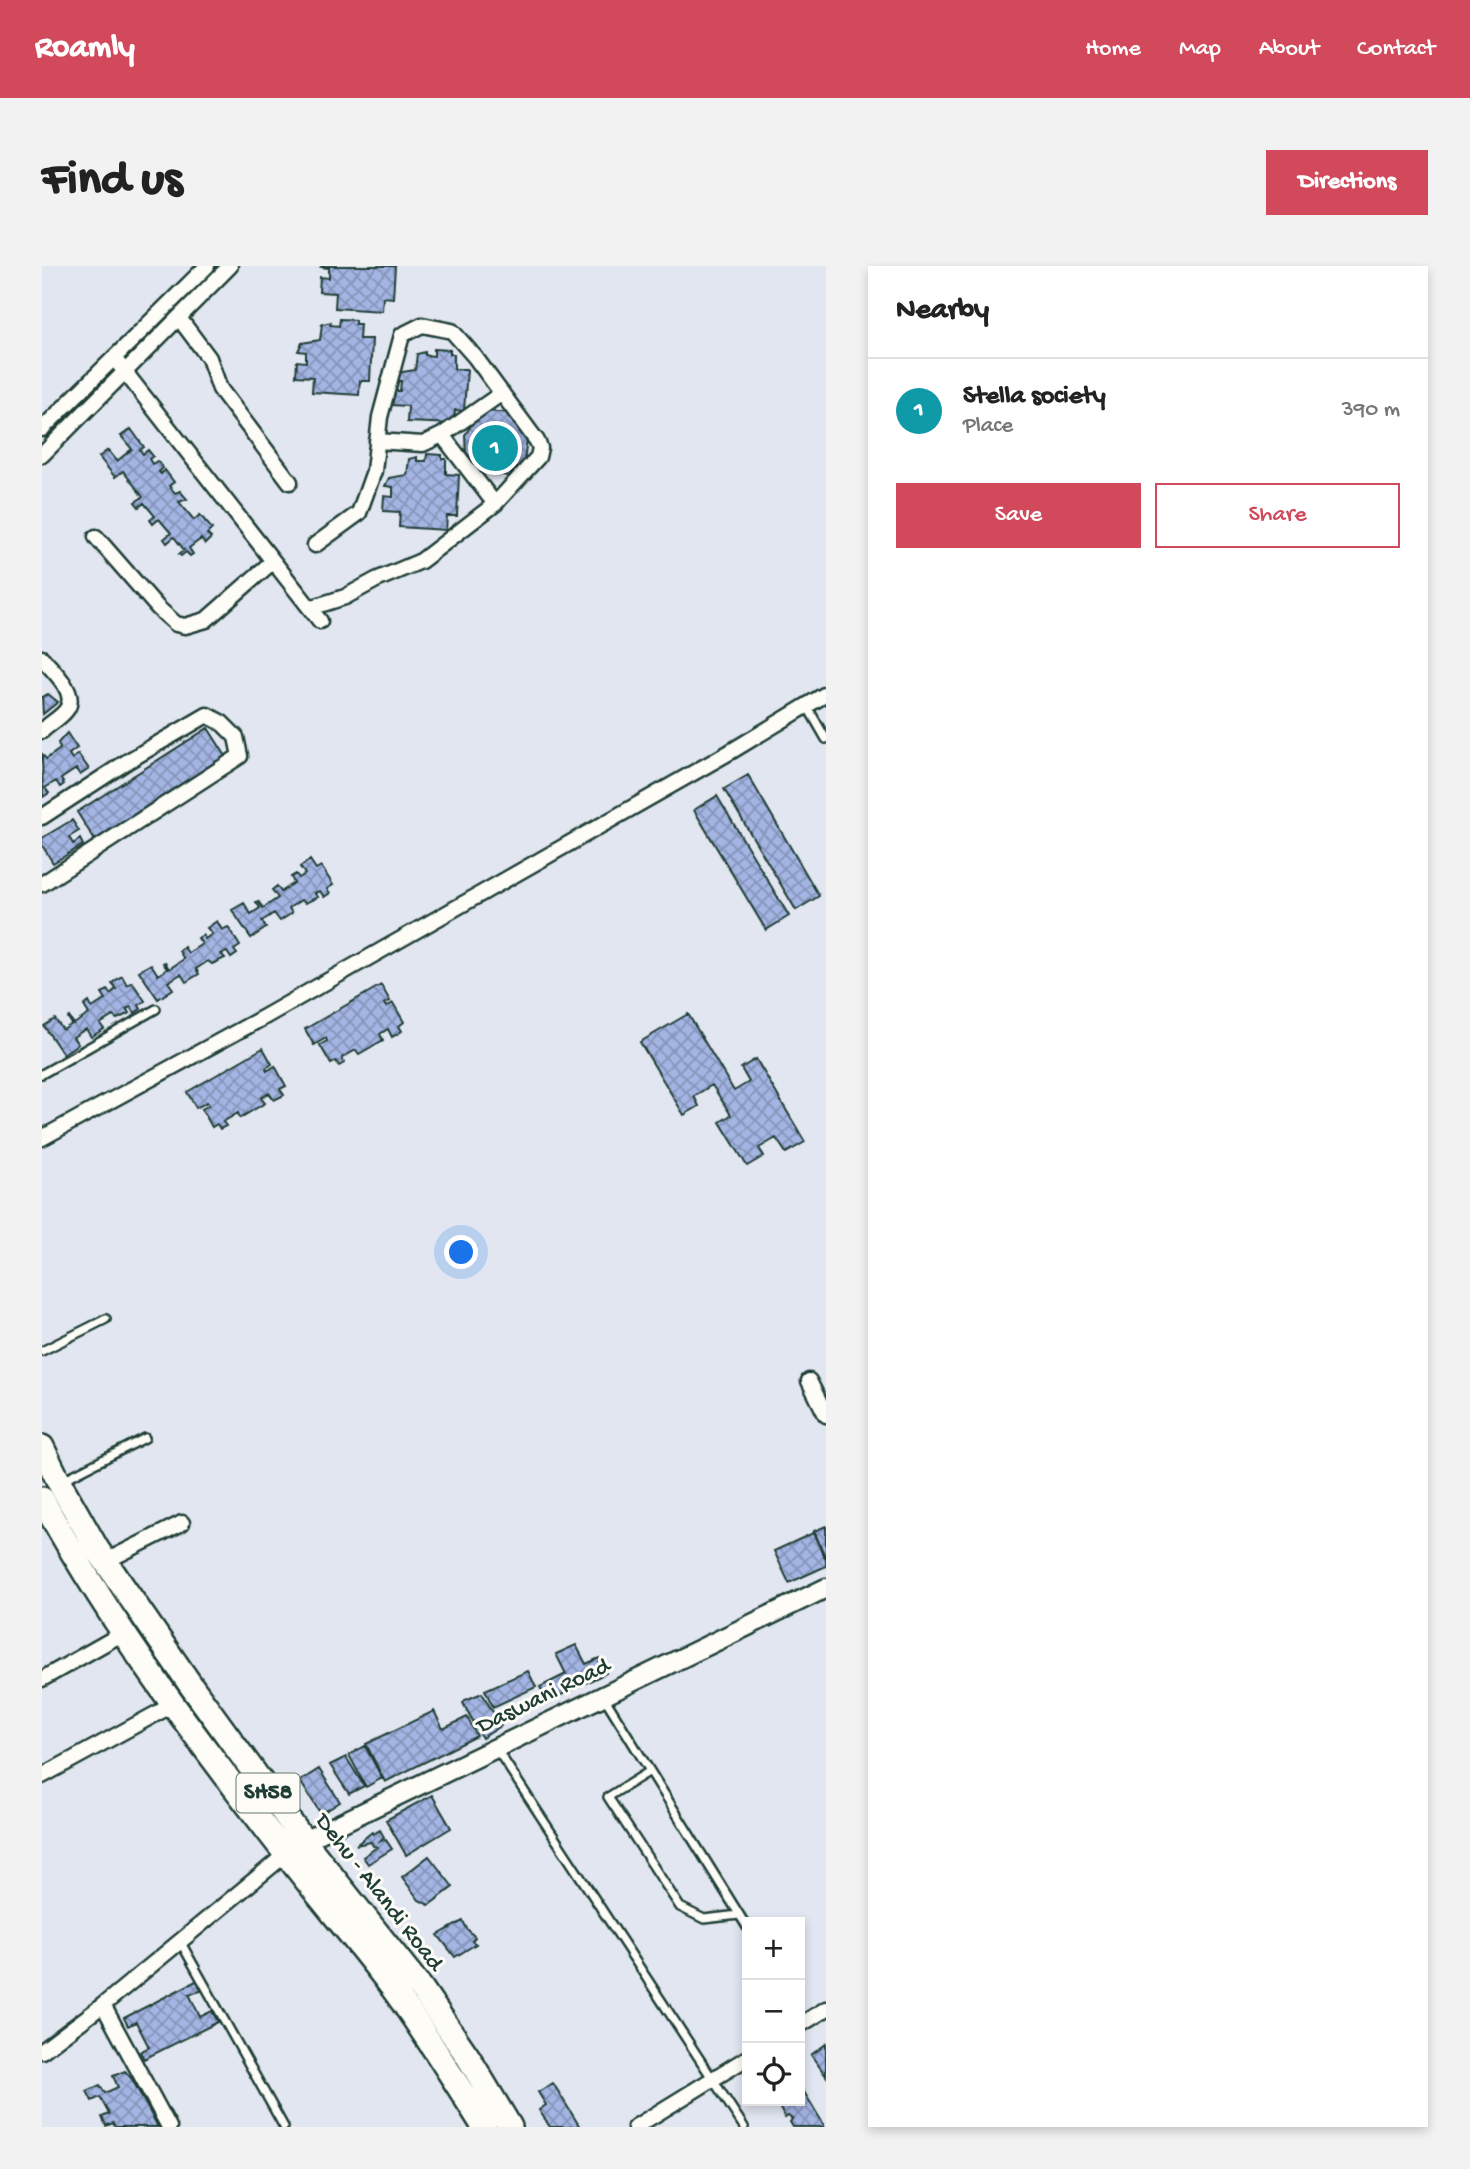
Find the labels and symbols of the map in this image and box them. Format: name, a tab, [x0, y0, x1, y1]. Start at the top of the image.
pin: 1	[472, 422, 518, 474]
your location	[444, 1235, 478, 1269]
street label: Daswani Road	[471, 1651, 617, 1743]
road number: SH58	[236, 1774, 300, 1812]
street label: Dehu - Alandi Road	[306, 1807, 450, 1979]

